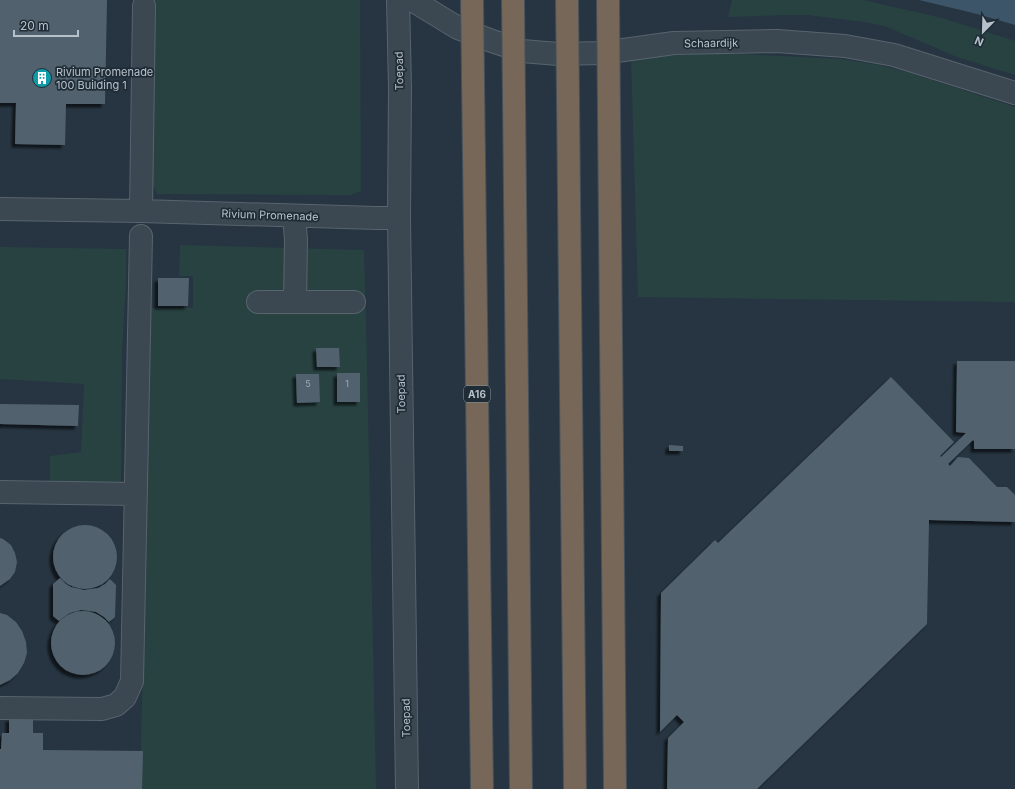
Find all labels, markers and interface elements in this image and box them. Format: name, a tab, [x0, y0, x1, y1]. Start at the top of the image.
scale bar	[14, 12, 78, 38]
north arrow	[963, 12, 1003, 52]
text: 20 m	[20, 18, 49, 33]
text: N	[972, 33, 986, 49]
street label: Schaardijk	[684, 36, 738, 50]
street label: Toepad	[392, 51, 406, 91]
place label: Rivium Promenade 100 Building 1	[56, 65, 153, 92]
building icon: Rivium Promenade 100 Building 1	[31, 67, 53, 89]
street label: Rivium Promenade	[221, 206, 319, 224]
street label: Toepad	[394, 374, 408, 414]
house number: 5	[305, 378, 311, 389]
house number: 1	[345, 378, 349, 389]
road number: A16	[464, 386, 490, 402]
street label: Toepad	[399, 698, 413, 738]

